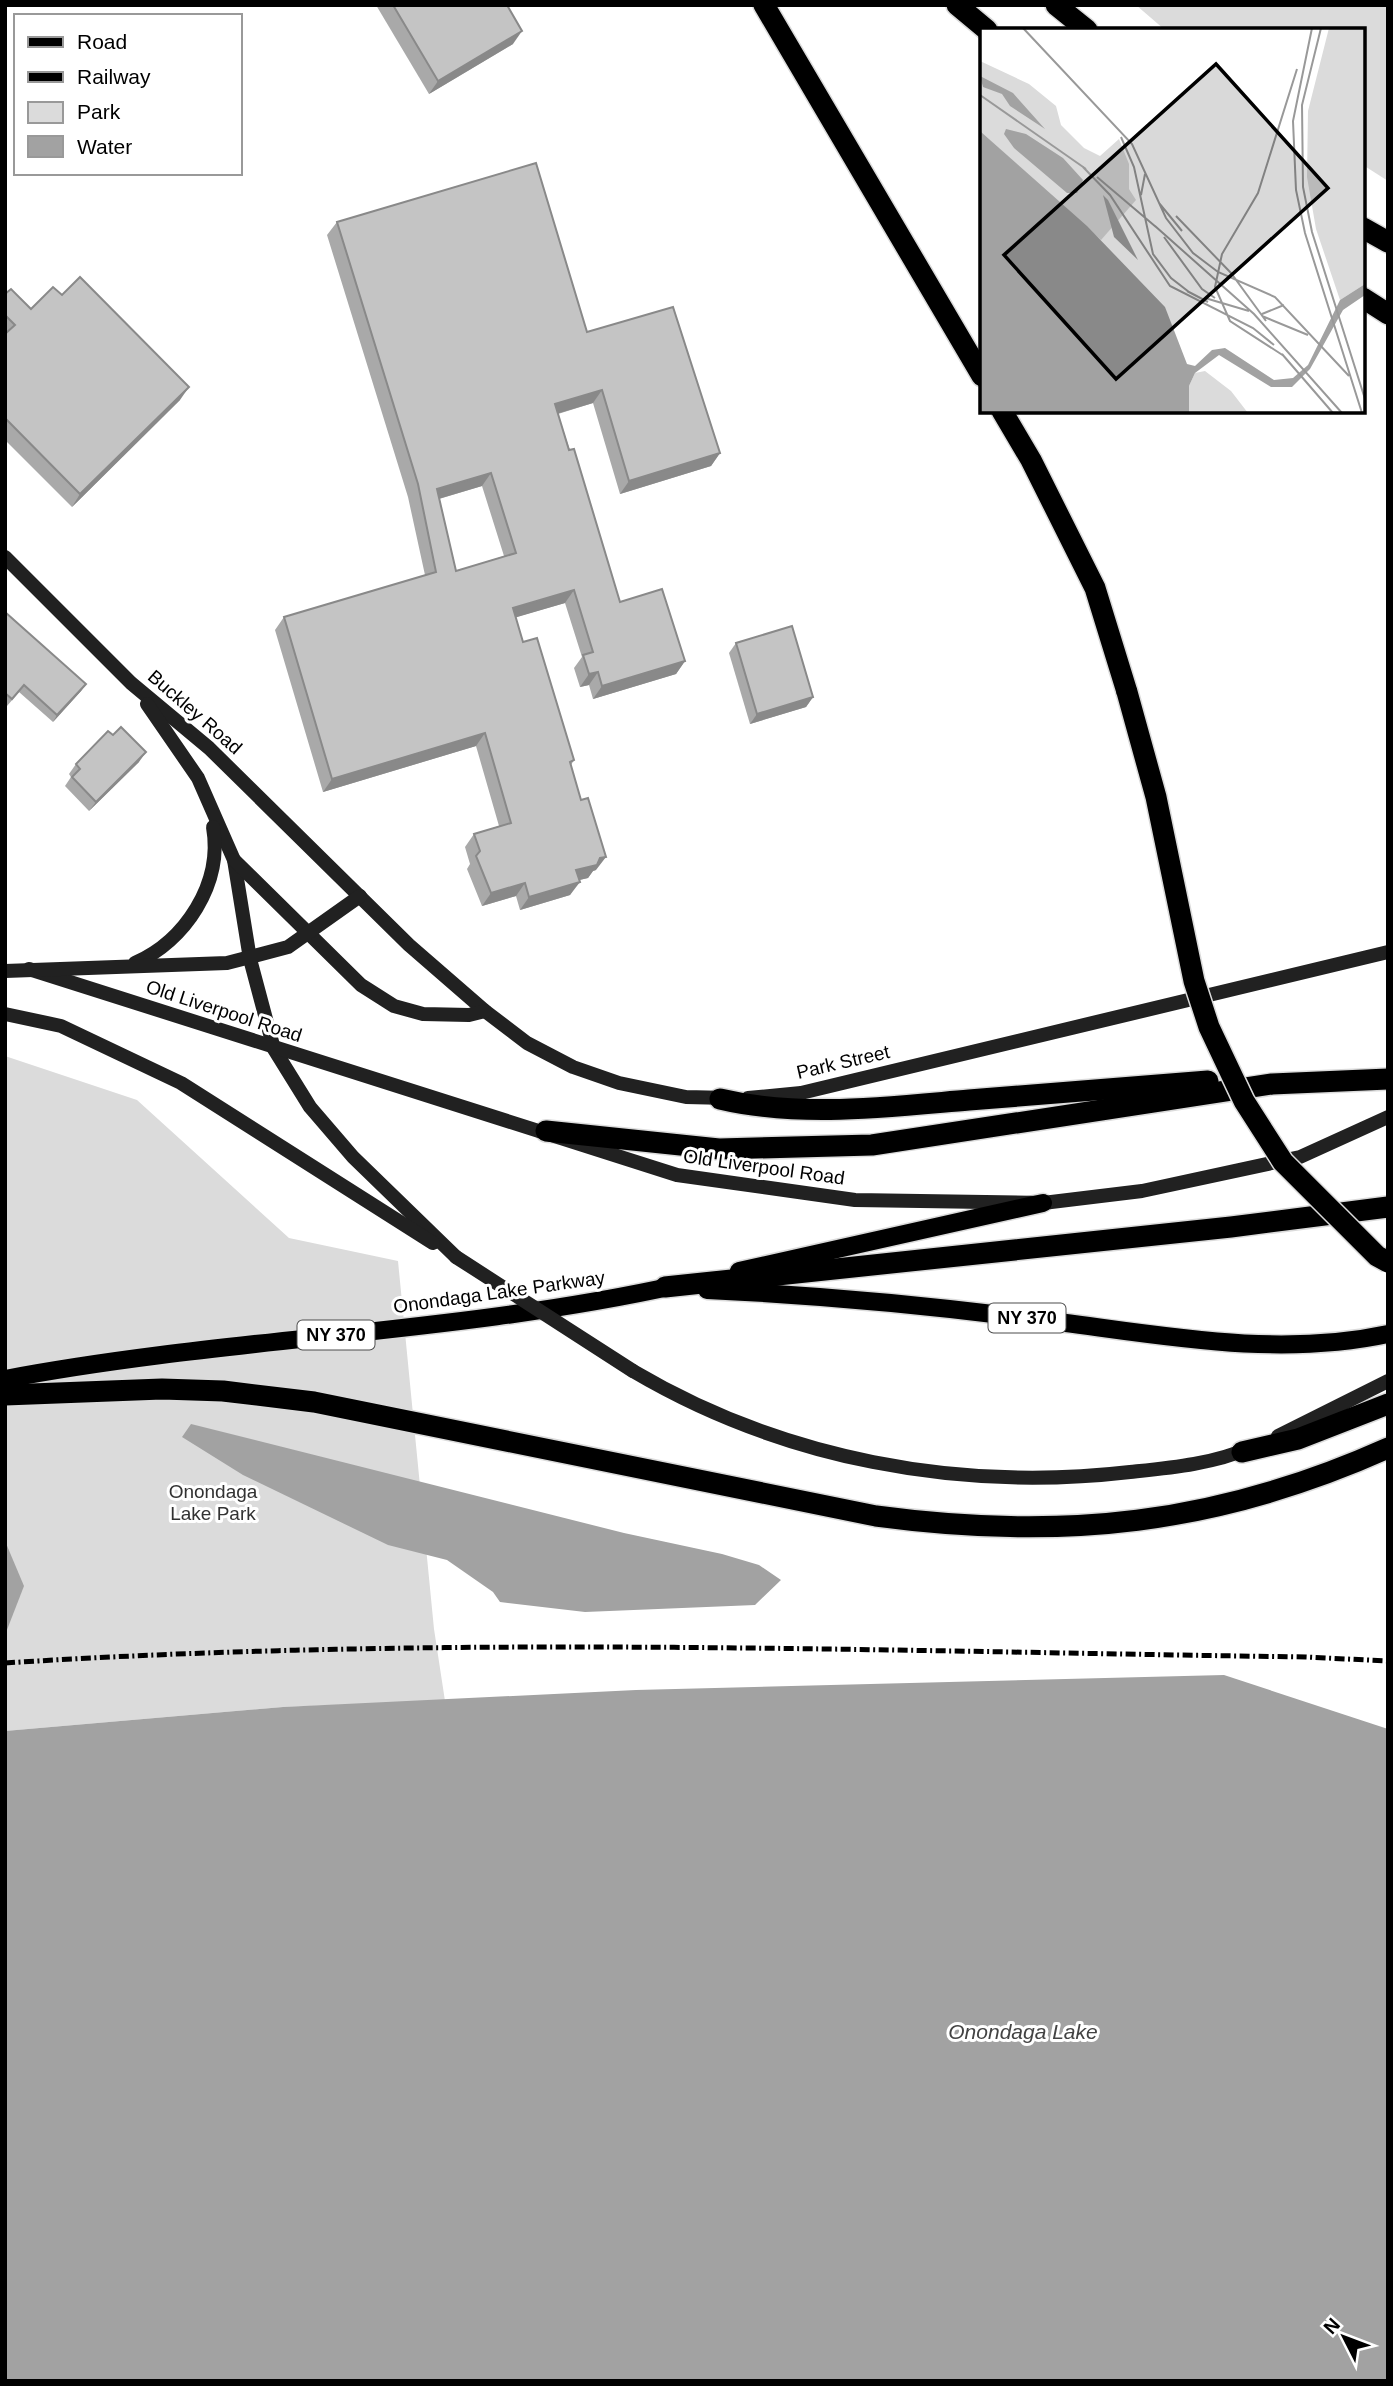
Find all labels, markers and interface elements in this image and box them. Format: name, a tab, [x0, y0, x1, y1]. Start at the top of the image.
legend	[14, 14, 242, 175]
inset map	[980, 28, 1365, 413]
text: Road	[77, 30, 127, 53]
text: Railway	[77, 65, 151, 88]
text: Park	[77, 100, 121, 123]
text: Water	[77, 135, 132, 158]
street label: Buckley Road	[144, 666, 246, 758]
street label: Old Liverpool Road	[143, 976, 305, 1046]
street label: Park Street	[794, 1041, 892, 1083]
street label: Old Liverpool Road	[682, 1145, 846, 1189]
street label: Onondaga Lake Parkway	[392, 1267, 607, 1317]
road number: NY 370	[988, 1303, 1066, 1332]
road number: NY 370	[298, 1320, 374, 1350]
park label: Onondaga Lake Park	[169, 1481, 258, 1524]
water label: Onondaga Lake	[948, 2020, 1098, 2043]
north arrow	[1309, 2302, 1379, 2372]
text: N	[1319, 2314, 1344, 2338]

